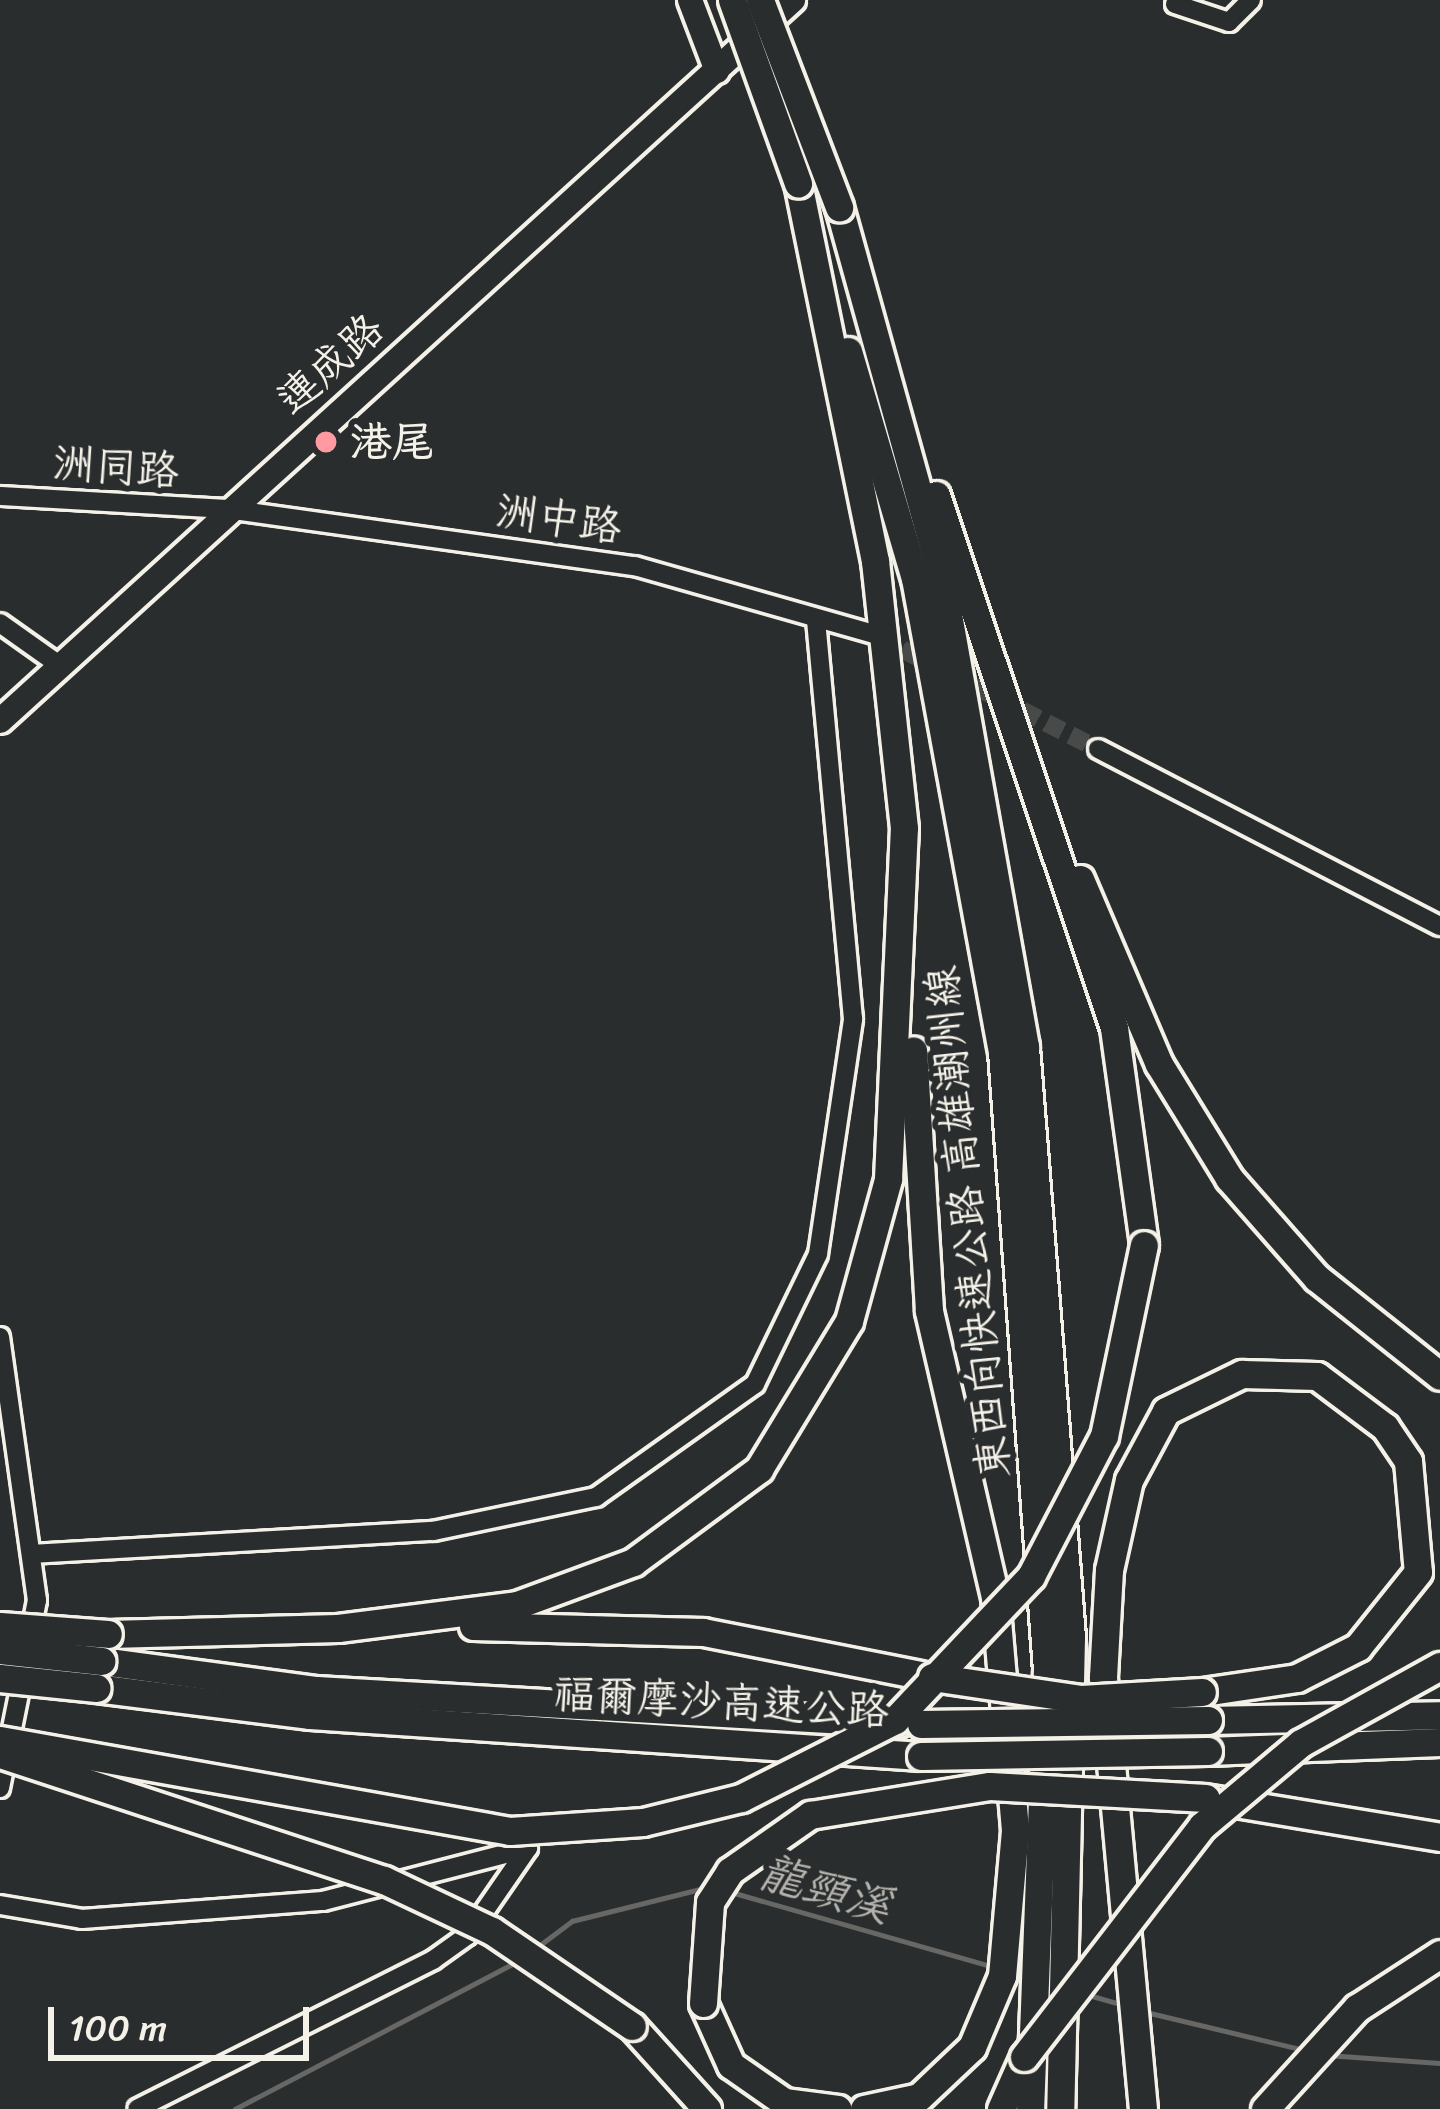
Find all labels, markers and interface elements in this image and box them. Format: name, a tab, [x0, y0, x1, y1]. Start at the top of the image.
street label: 連成路	[266, 303, 394, 425]
place label: 港尾	[350, 417, 434, 467]
marker: 港尾	[313, 429, 339, 455]
street label: 洲同路	[51, 437, 181, 497]
street label: 洲中路	[493, 485, 625, 553]
street label: 東西向快速公路 高雄潮州線	[916, 963, 1020, 1481]
street label: 福爾摩沙高速公路	[552, 1668, 890, 1736]
water label: 龍頸溪	[753, 1845, 897, 1935]
scale bar	[54, 1983, 315, 2057]
text: 100 m	[69, 1996, 167, 2060]

